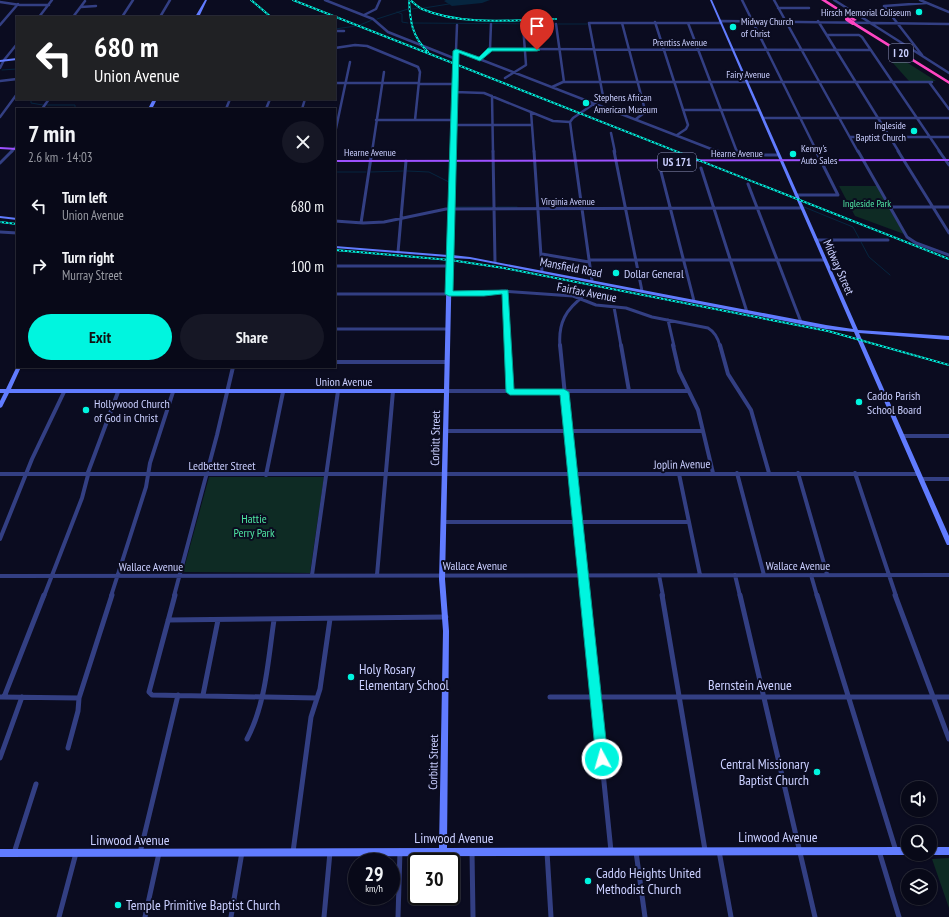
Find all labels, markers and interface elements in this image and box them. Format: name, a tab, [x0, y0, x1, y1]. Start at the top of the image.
place label: Hirsch Memorial Coliseum	[821, 6, 911, 19]
marker: Hirsch Memorial Coliseum	[914, 7, 924, 17]
pin	[520, 9, 554, 50]
icon: arrive	[526, 15, 548, 37]
place label: Midway Church of Christ	[741, 15, 793, 40]
marker: Midway Church of Christ	[728, 22, 738, 32]
text: 680 m	[94, 28, 158, 65]
icon: left	[28, 32, 80, 84]
street label: Prentiss Avenue	[653, 36, 707, 49]
road number: I 20	[889, 44, 913, 62]
text: Union Avenue	[94, 64, 180, 87]
street label: Fairy Avenue	[726, 68, 770, 81]
place label: Stephens African American Museum	[594, 91, 657, 116]
marker: Stephens African American Museum	[581, 98, 591, 108]
text: 7 min	[28, 118, 75, 149]
place label: Ingleside Baptist Church	[856, 119, 906, 144]
button: close	[282, 121, 324, 163]
marker: Ingleside Baptist Church	[909, 126, 919, 136]
place label: Kenny's Auto Sales	[801, 142, 838, 167]
street label: Hearne Avenue	[344, 146, 396, 159]
street label: Hearne Avenue	[711, 147, 763, 160]
text: 2.6 km · 14:03	[28, 149, 93, 166]
marker: Kenny's Auto Sales	[788, 149, 798, 159]
road number: US 171	[658, 153, 696, 171]
text: Turn left	[62, 188, 107, 207]
icon: left	[28, 195, 50, 217]
street label: Virginia Avenue	[540, 195, 595, 208]
text: 680 m	[291, 197, 324, 216]
park label: Ingleside Park	[843, 197, 891, 210]
text: Union Avenue	[62, 207, 124, 224]
street label: Midway Street	[820, 237, 858, 298]
text: Turn right	[62, 248, 114, 267]
street label: Mansfield Road	[539, 254, 603, 280]
icon: right	[28, 255, 50, 277]
text: 100 m	[291, 257, 324, 276]
place label: Dollar General	[624, 266, 684, 281]
text: Murray Street	[62, 267, 122, 284]
marker: Dollar General	[611, 268, 621, 278]
street label: Fairfax Avenue	[556, 279, 618, 305]
button: Exit	[28, 314, 172, 360]
button: Share	[180, 314, 324, 360]
street label: Union Avenue	[315, 374, 373, 389]
place label: Caddo Parish School Board	[867, 388, 922, 417]
place label: Hollywood Church of God in Christ	[94, 396, 170, 425]
marker: Caddo Parish School Board	[854, 397, 864, 407]
marker: Hollywood Church of God in Christ	[81, 405, 91, 415]
street label: Corbitt Street	[427, 409, 443, 466]
street label: Joplin Avenue	[653, 456, 710, 472]
street label: Ledbetter Street	[189, 458, 256, 473]
park label: Hattie Perry Park	[233, 511, 275, 540]
street label: Wallace Avenue	[443, 558, 507, 573]
street label: Wallace Avenue	[766, 558, 830, 573]
street label: Wallace Avenue	[119, 559, 183, 574]
place label: Holy Rosary Elementary School	[359, 660, 449, 694]
marker: Holy Rosary Elementary School	[346, 672, 356, 682]
street label: Bernstein Avenue	[708, 676, 792, 694]
street label: Corbitt Street	[425, 733, 441, 790]
position arrow	[581, 738, 623, 780]
place label: Central Missionary Baptist Church	[720, 755, 810, 789]
marker: Central Missionary Baptist Church	[812, 767, 822, 777]
map controls	[901, 781, 937, 905]
button: sound	[901, 781, 937, 817]
button: search	[901, 825, 937, 861]
street label: Linwood Avenue	[738, 828, 818, 846]
street label: Linwood Avenue	[414, 829, 494, 847]
street label: Linwood Avenue	[90, 831, 170, 849]
speed limit sign: 30	[408, 853, 460, 905]
text: 29	[364, 861, 384, 887]
place label: Caddo Heights United Methodist Church	[596, 864, 701, 898]
button: layers	[901, 869, 937, 905]
marker: Caddo Heights United Methodist Church	[583, 876, 593, 886]
text: km/h	[365, 882, 383, 895]
place label: Temple Primitive Baptist Church	[126, 896, 280, 914]
marker: Temple Primitive Baptist Church	[113, 900, 123, 910]

